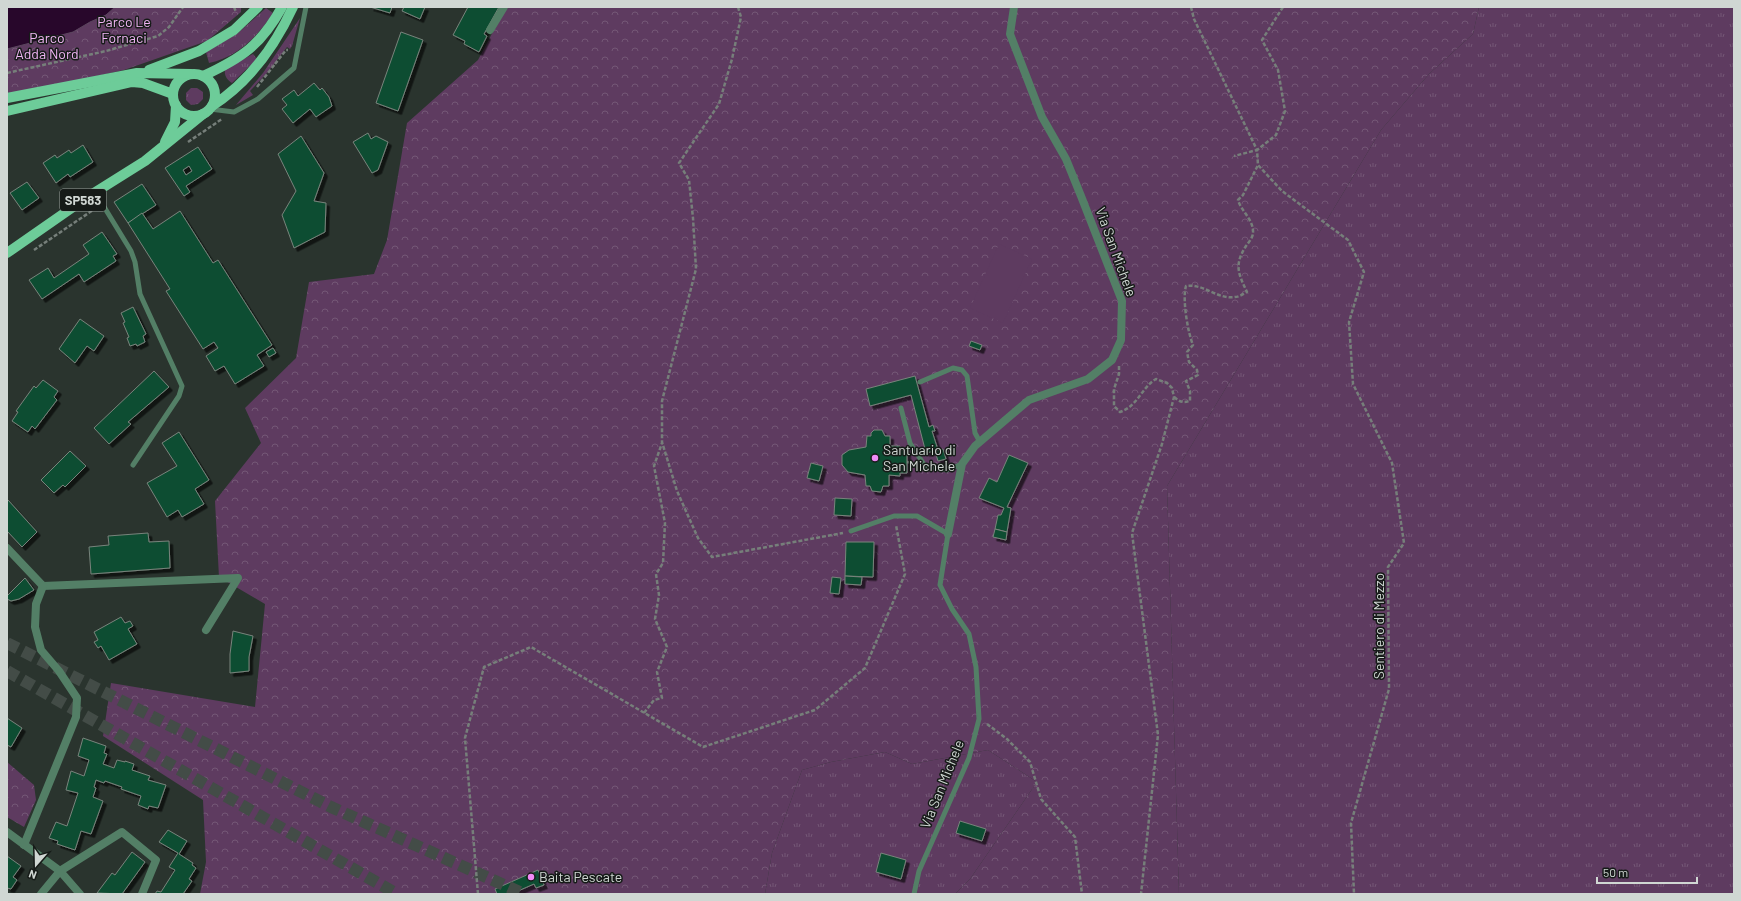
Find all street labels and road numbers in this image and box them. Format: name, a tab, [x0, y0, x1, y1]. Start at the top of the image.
road number: SP583	[60, 189, 106, 211]
street label: Via San Michele	[1092, 205, 1141, 299]
street label: Sentiero di Mezzo	[1370, 573, 1387, 679]
street label: Via San Michele	[916, 737, 967, 831]

